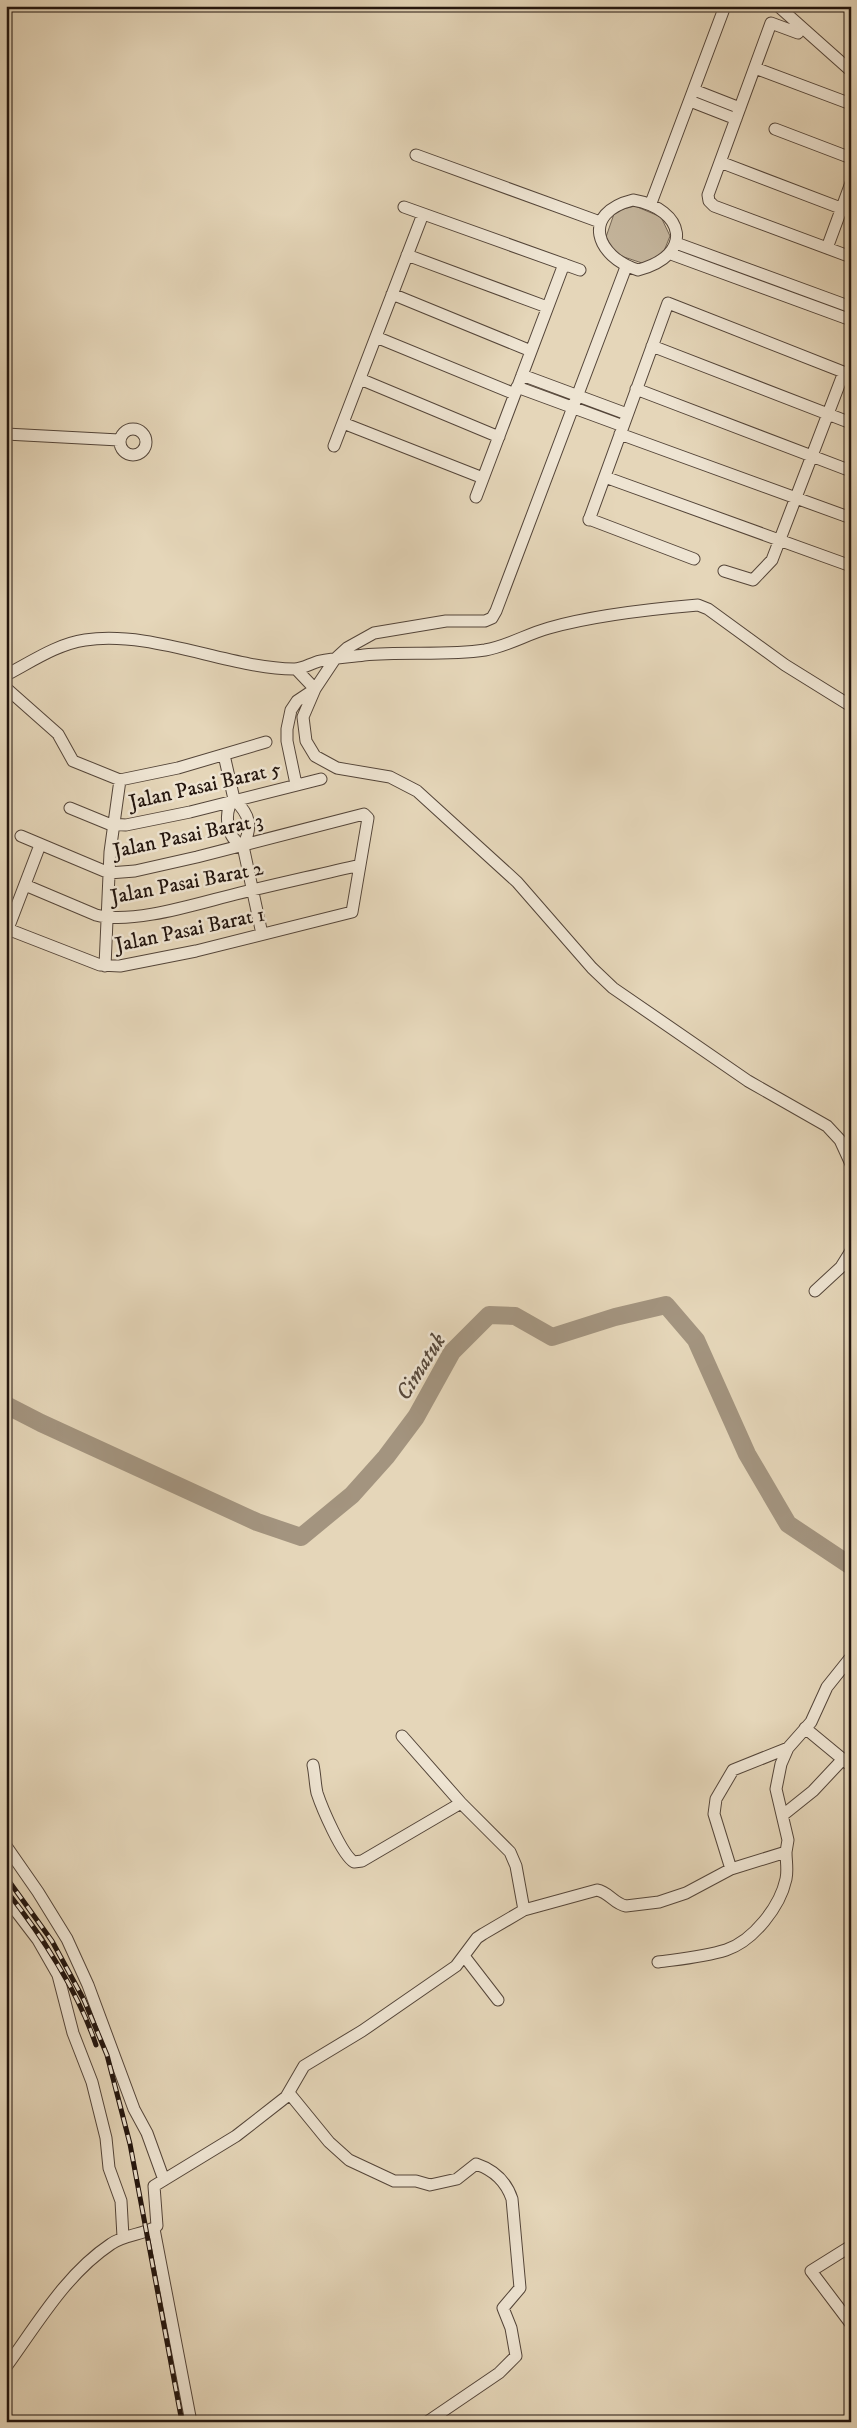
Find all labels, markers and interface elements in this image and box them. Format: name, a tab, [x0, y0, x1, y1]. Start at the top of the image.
street label: Jalan Pasai Barat 5	[125, 756, 284, 817]
street label: Jalan Pasai Barat 3	[109, 807, 265, 865]
street label: Jalan Pasai Barat 2	[106, 855, 266, 911]
street label: Jalan Pasai Barat 1	[111, 901, 267, 959]
water label: Cimatuk	[390, 1328, 452, 1405]

